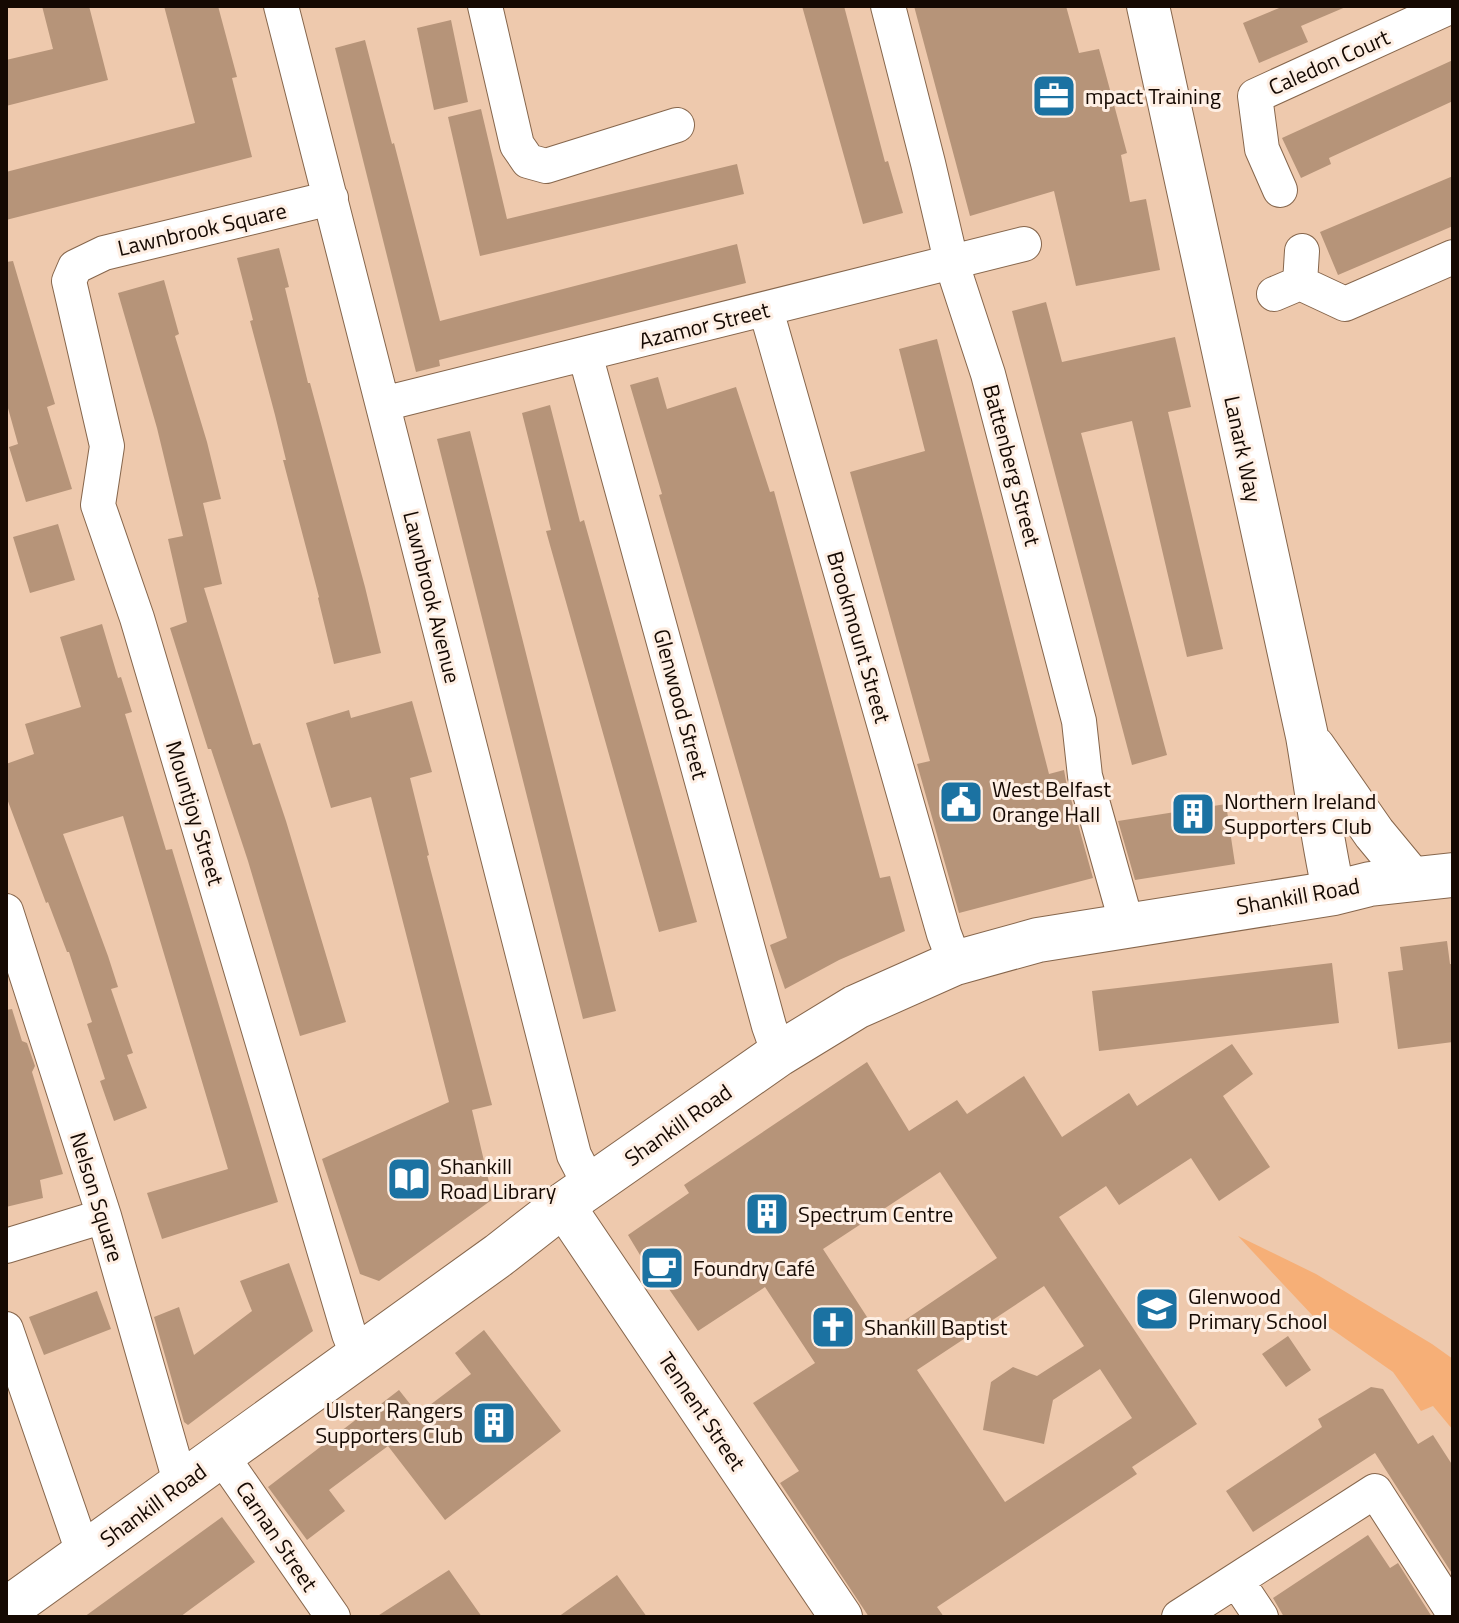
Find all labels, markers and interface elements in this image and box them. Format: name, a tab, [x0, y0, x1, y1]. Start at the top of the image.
street label: Caledon Court	[1263, 20, 1395, 104]
office icon: mpact Training	[1030, 72, 1078, 120]
place label: mpact Training	[1085, 79, 1221, 113]
street label: Lawnbrook Square	[114, 193, 290, 265]
street label: Azamor Street	[635, 292, 773, 358]
street label: Battenberg Street	[974, 380, 1050, 550]
street label: Lanark Way	[1215, 393, 1271, 506]
street label: Lawnbrook Avenue	[394, 507, 470, 687]
street label: Brookmount Street	[818, 547, 900, 727]
street label: Glenwood Street	[645, 625, 717, 783]
street label: Mountjoy Street	[157, 737, 233, 890]
place label: West Belfast Orange Hall	[992, 772, 1111, 831]
public building icon: West Belfast Orange Hall	[937, 778, 985, 826]
place label: Northern Ireland Supporters Club	[1224, 784, 1376, 843]
building icon: Northern Ireland Supporters Club	[1169, 790, 1217, 838]
street label: Shankill Road	[1234, 868, 1362, 924]
street label: Shankill Road	[617, 1075, 739, 1175]
street label: Nelson Square	[61, 1128, 133, 1266]
place label: Shankill Road Library	[440, 1149, 557, 1208]
library icon: Shankill Road Library	[385, 1155, 433, 1203]
building icon: Spectrum Centre	[743, 1190, 791, 1238]
place label: Spectrum Centre	[798, 1197, 953, 1231]
cafe icon: Foundry Café	[638, 1244, 686, 1292]
place label: Foundry Café	[693, 1251, 815, 1285]
place label: Glenwood Primary School	[1188, 1279, 1328, 1338]
school or university icon: Glenwood Primary School	[1133, 1285, 1181, 1333]
church icon: Shankill Baptist	[809, 1303, 857, 1351]
place label: Shankill Baptist	[864, 1310, 1008, 1344]
street label: Tennent Street	[650, 1345, 754, 1477]
place label: Ulster Rangers Supporters Club	[315, 1393, 463, 1452]
building icon: Ulster Rangers Supporters Club	[470, 1399, 518, 1447]
street label: Shankill Road	[93, 1455, 213, 1555]
street label: Carnan Street	[227, 1474, 327, 1598]

